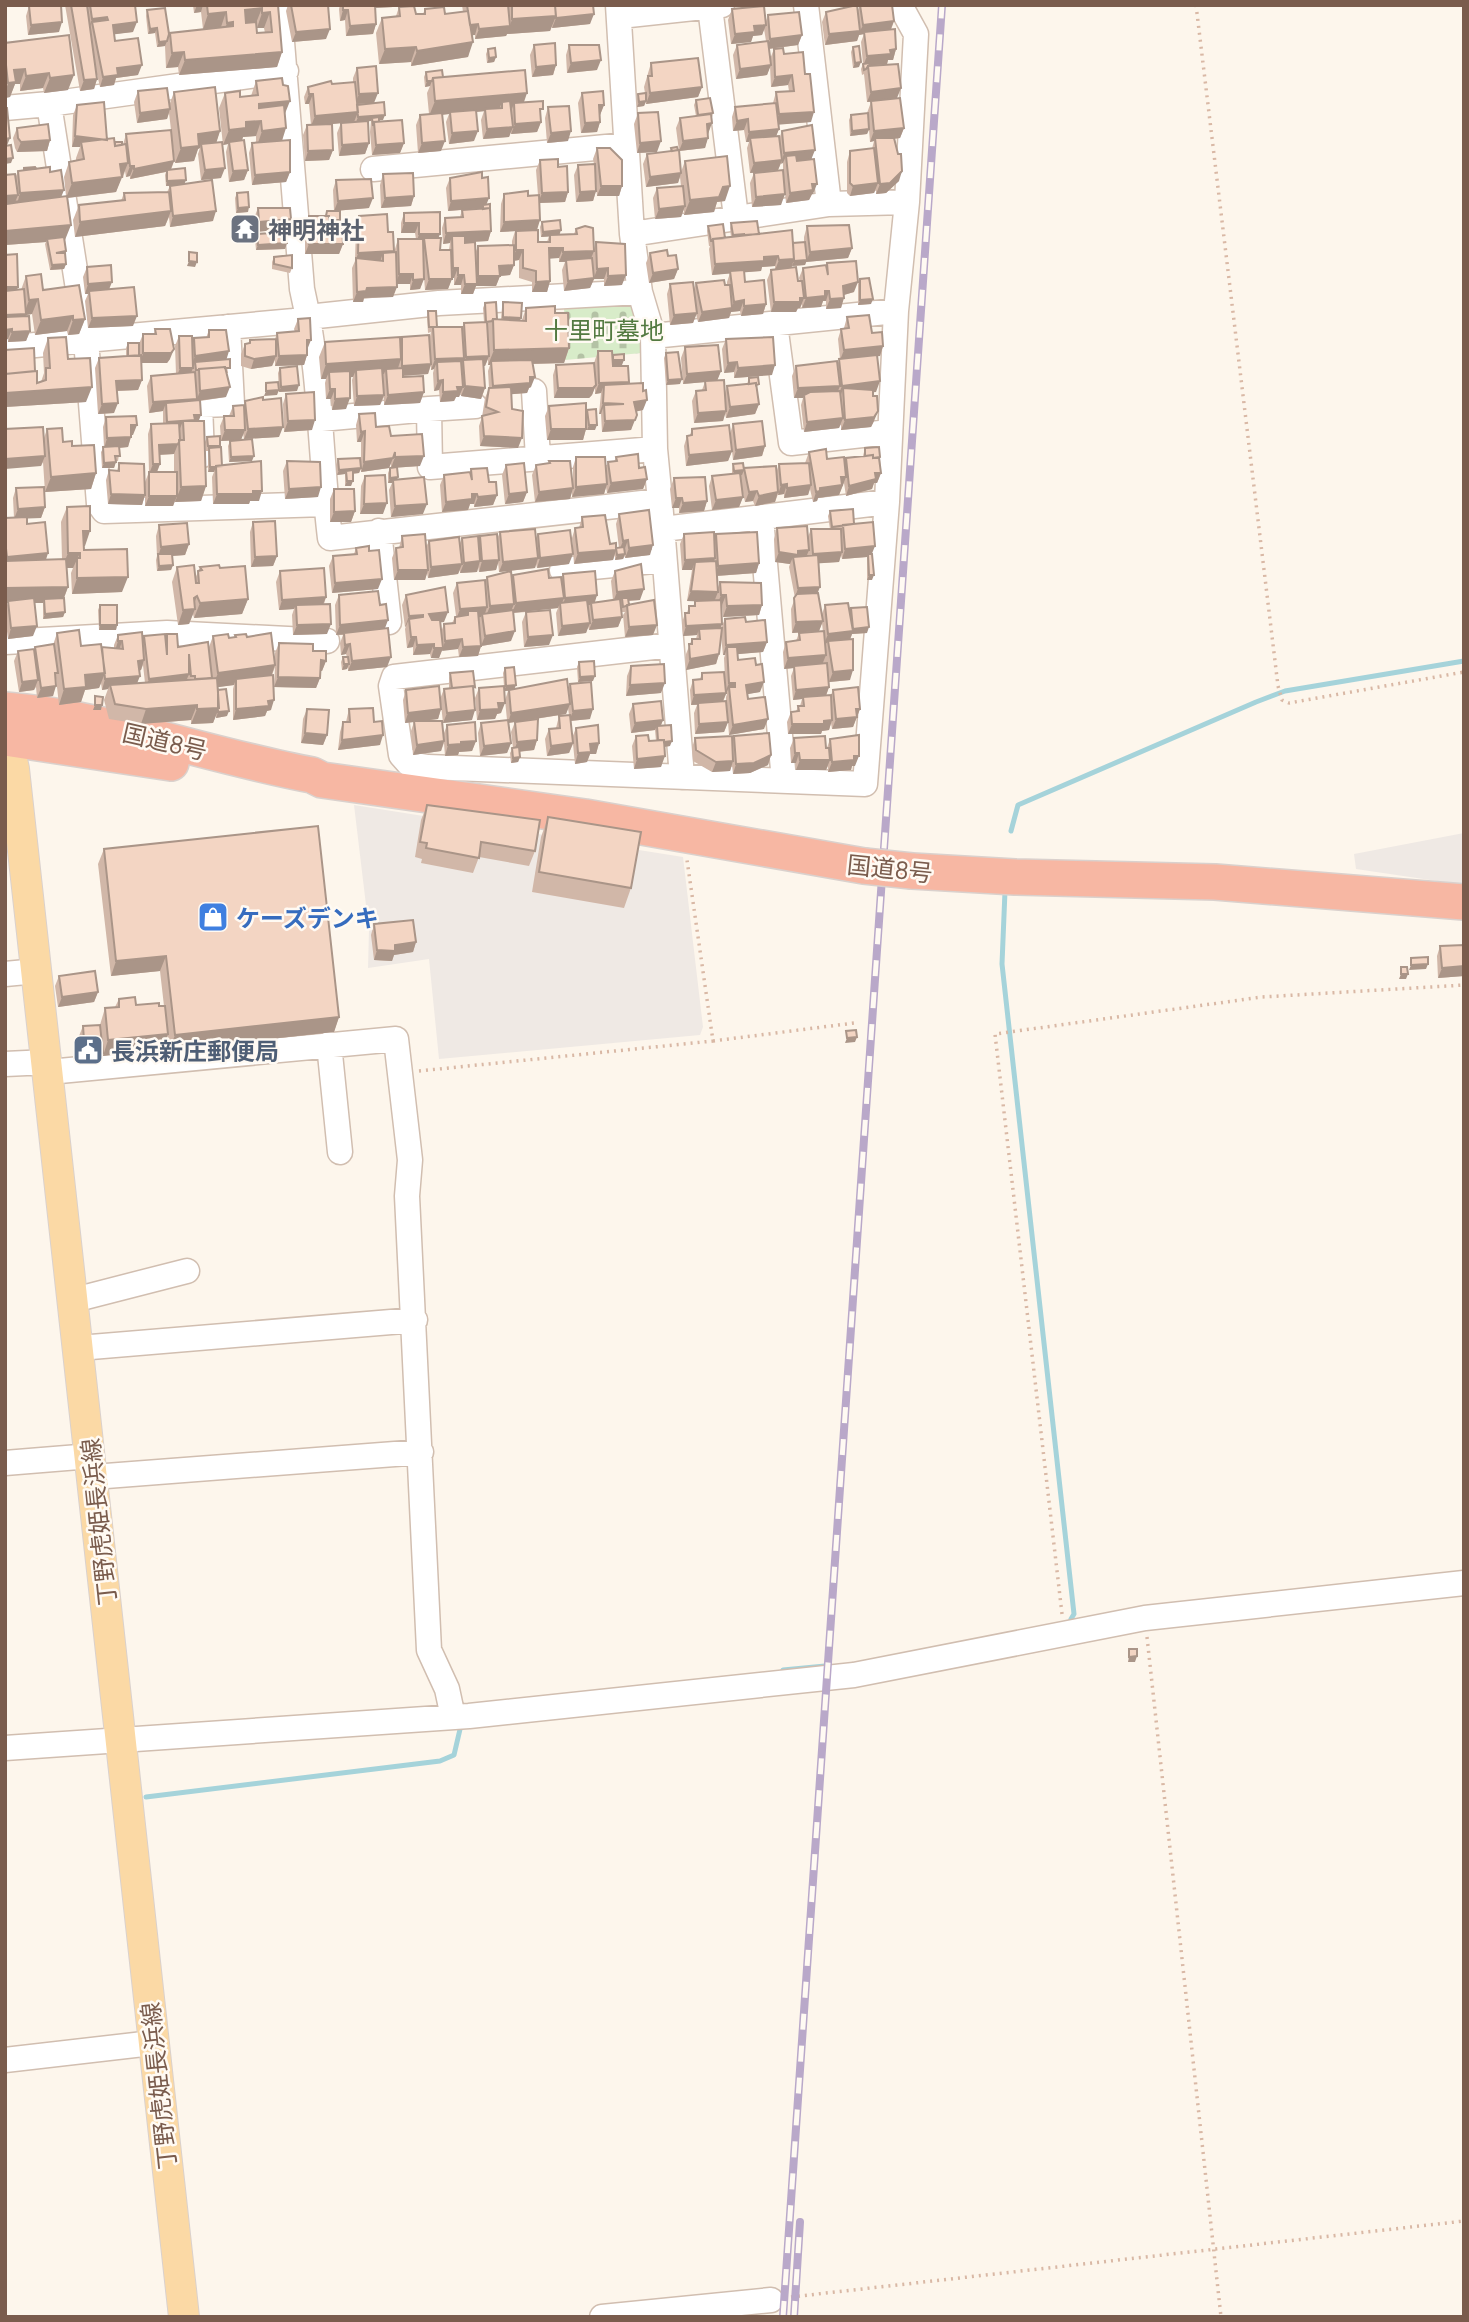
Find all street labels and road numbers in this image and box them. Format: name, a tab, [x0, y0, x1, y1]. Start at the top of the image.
street label: 国道8号	[119, 715, 211, 767]
street label: 国道8号	[846, 847, 934, 889]
street label: 丁野虎姫長浜線	[73, 1437, 123, 1607]
street label: 丁野虎姫長浜線	[133, 2001, 183, 2171]

